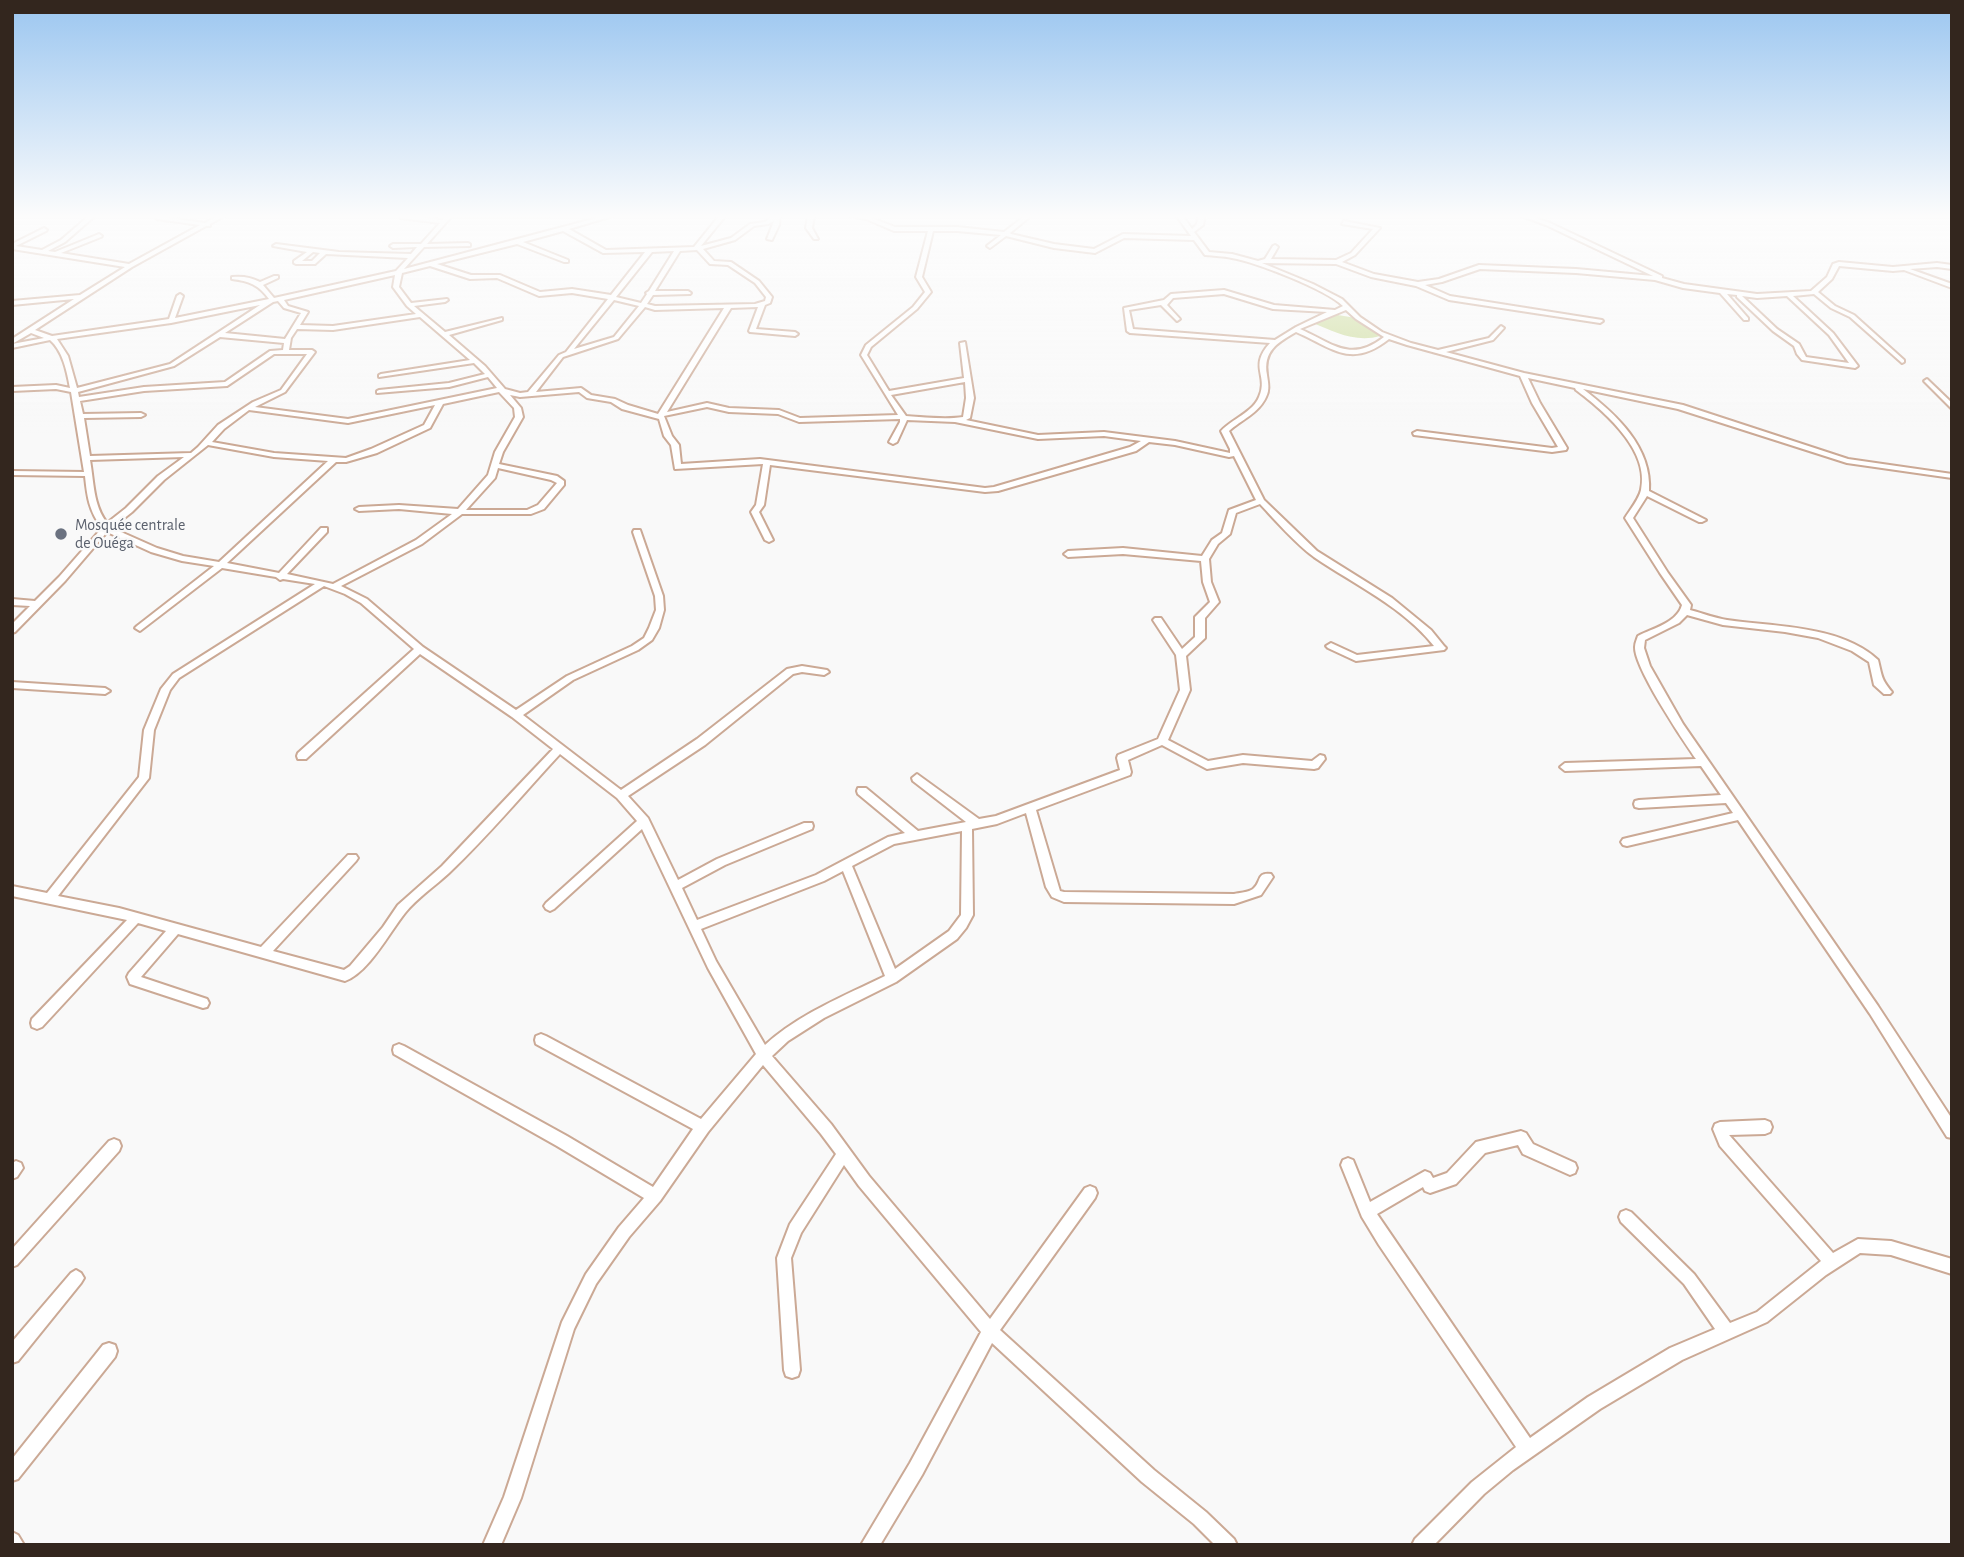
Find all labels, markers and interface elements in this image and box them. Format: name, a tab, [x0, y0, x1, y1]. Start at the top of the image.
place label: Mosquée centrale de Ouéga	[75, 515, 185, 553]
marker: Mosquée centrale de Ouéga	[53, 526, 69, 542]

